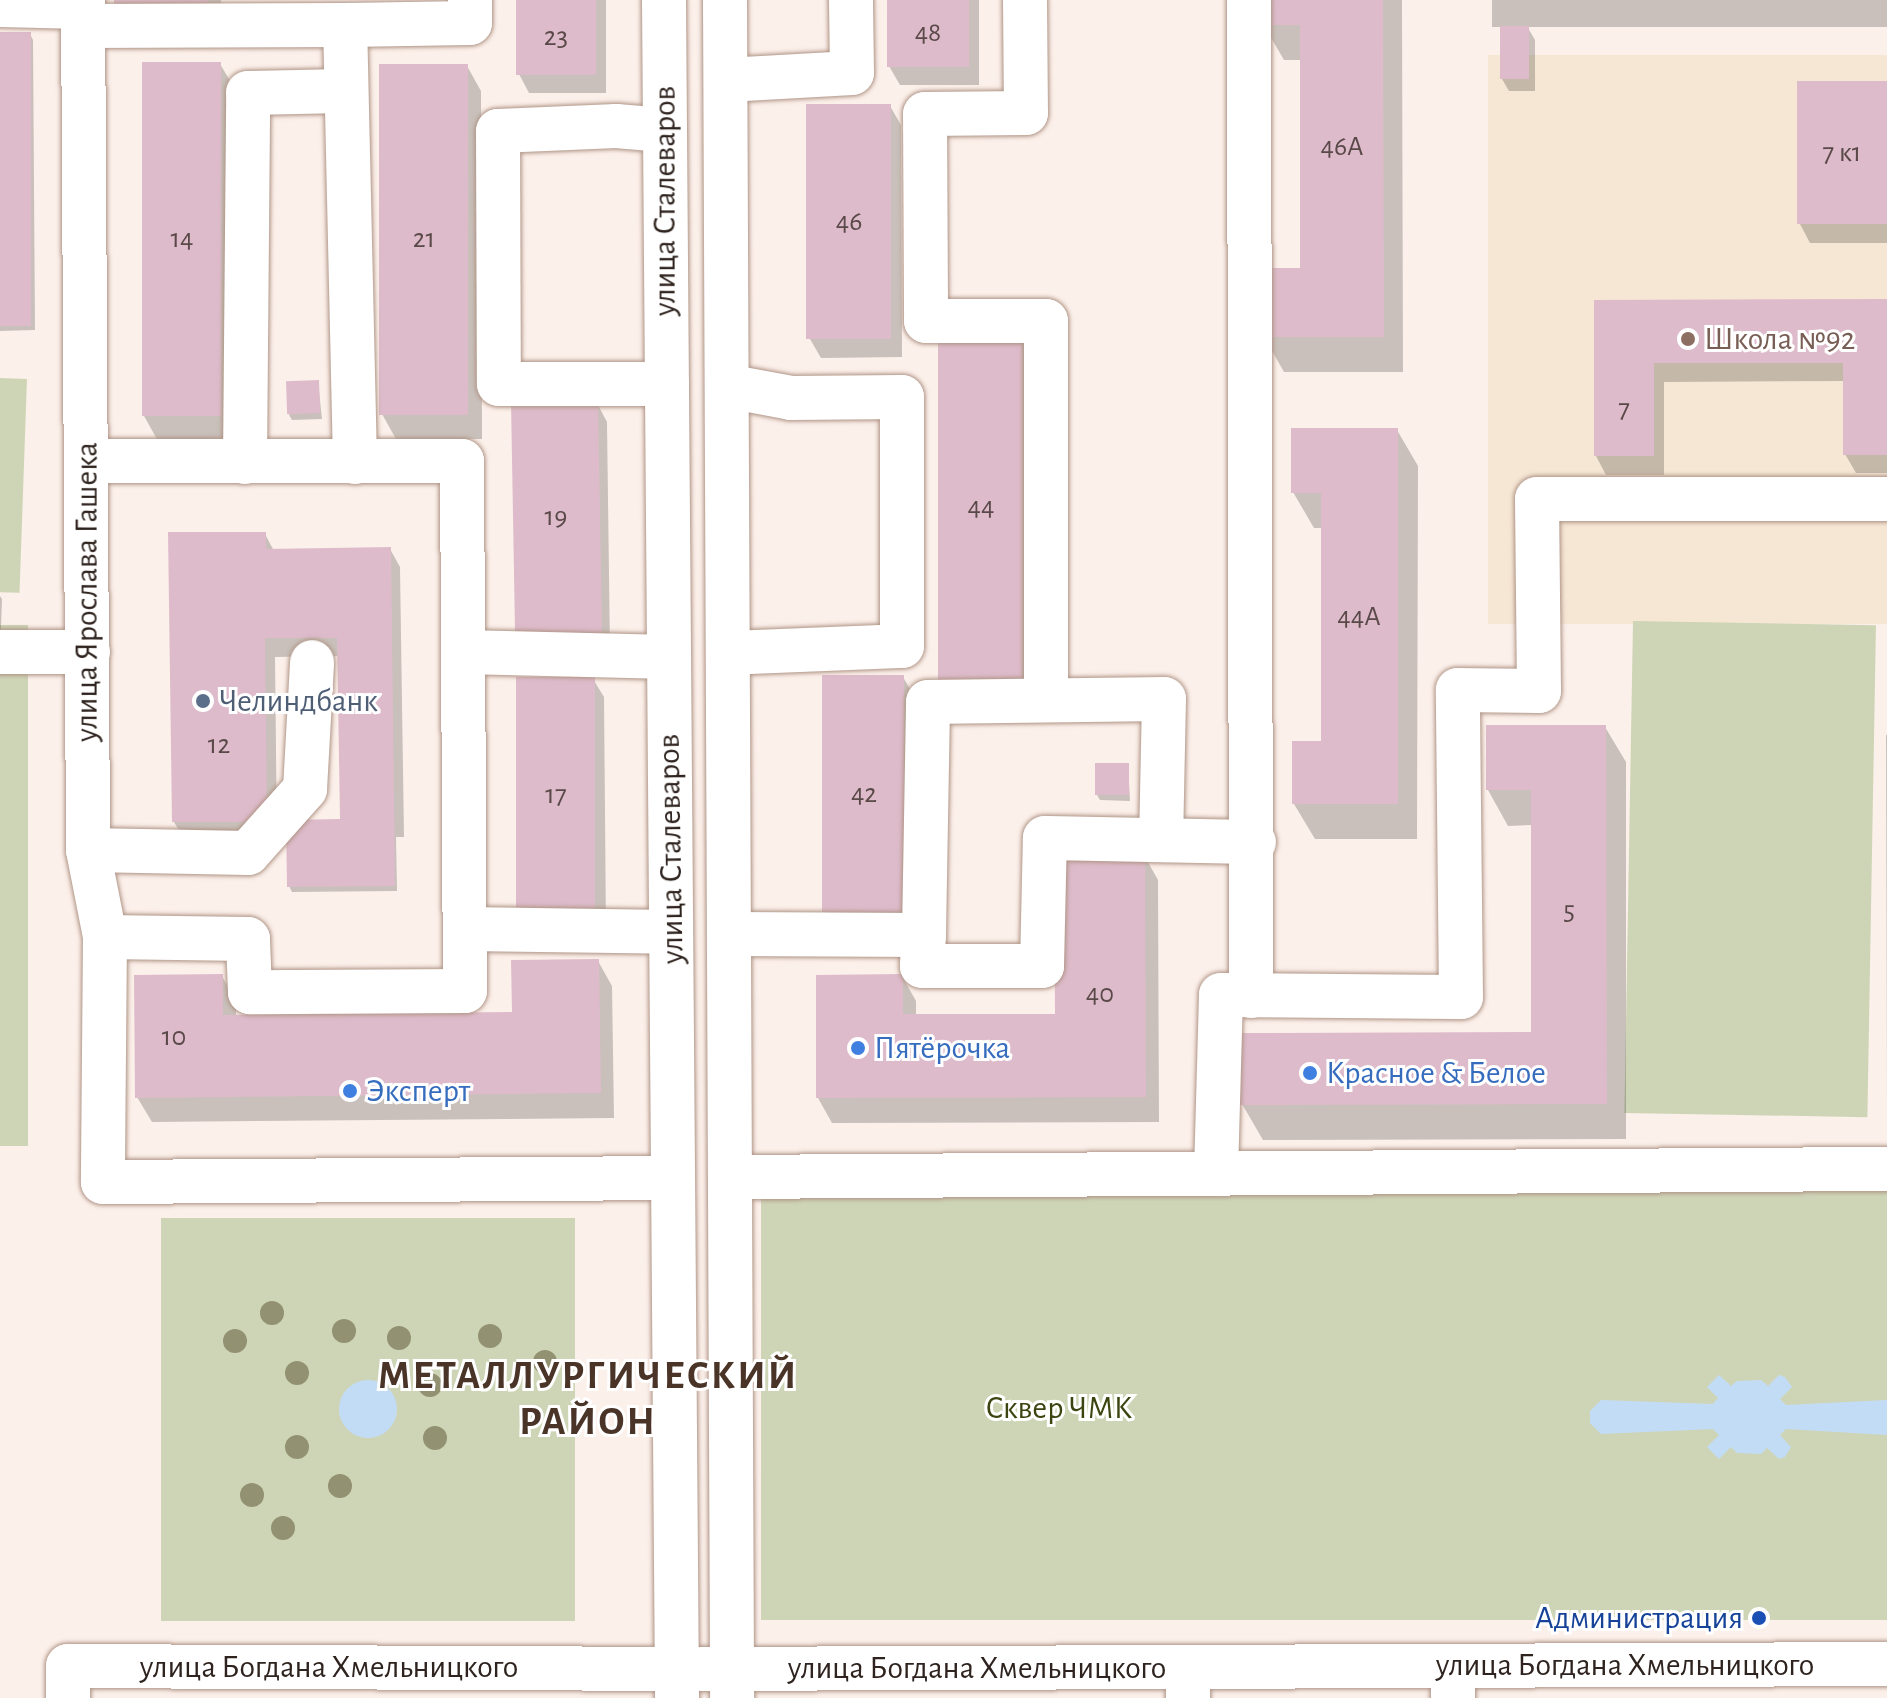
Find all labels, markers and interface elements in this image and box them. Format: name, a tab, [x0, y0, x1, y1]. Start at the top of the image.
house number: 48	[915, 16, 941, 50]
house number: 23	[544, 20, 568, 54]
street label: улица Сталеваров	[646, 86, 684, 316]
house number: 46А	[1320, 130, 1364, 164]
house number: 7 к1	[1823, 136, 1861, 170]
house number: 46	[836, 205, 862, 239]
house number: 14	[170, 222, 194, 256]
house number: 21	[413, 222, 435, 256]
place label: Школа №92	[1704, 320, 1855, 358]
marker: Школа №92	[1679, 330, 1697, 348]
house number: 7	[1618, 392, 1630, 426]
street label: улица Ярослава Гашека	[68, 442, 106, 742]
house number: 44	[968, 490, 994, 524]
house number: 19	[545, 500, 567, 534]
house number: 44А	[1337, 600, 1381, 634]
place label: Челиндбанк	[219, 682, 378, 720]
marker: Челиндбанк	[194, 692, 212, 710]
house number: 12	[208, 728, 230, 762]
street label: улица Сталеваров	[650, 734, 692, 964]
house number: 42	[851, 777, 877, 811]
house number: 17	[545, 778, 567, 812]
house number: 5	[1563, 894, 1575, 928]
house number: 40	[1086, 977, 1114, 1011]
house number: 10	[162, 1020, 186, 1054]
place label: Пятёрочка	[874, 1029, 1010, 1067]
marker: Пятёрочка	[849, 1039, 867, 1057]
place label: Красное & Белое	[1326, 1054, 1546, 1092]
marker: Красное & Белое	[1301, 1064, 1319, 1082]
place label: Эксперт	[366, 1072, 470, 1110]
marker: Эксперт	[341, 1082, 359, 1100]
district label: МЕТАЛЛУРГИЧЕСКИЙ РАЙОН	[378, 1352, 798, 1446]
park label: Сквер ЧМК	[986, 1389, 1132, 1427]
place label: Администрация	[1535, 1599, 1743, 1637]
marker: Администрация	[1750, 1609, 1768, 1627]
street label: улица Богдана Хмельницкого	[1436, 1646, 1814, 1684]
street label: улица Богдана Хмельницкого	[140, 1648, 518, 1686]
street label: улица Богдана Хмельницкого	[788, 1649, 1166, 1687]

